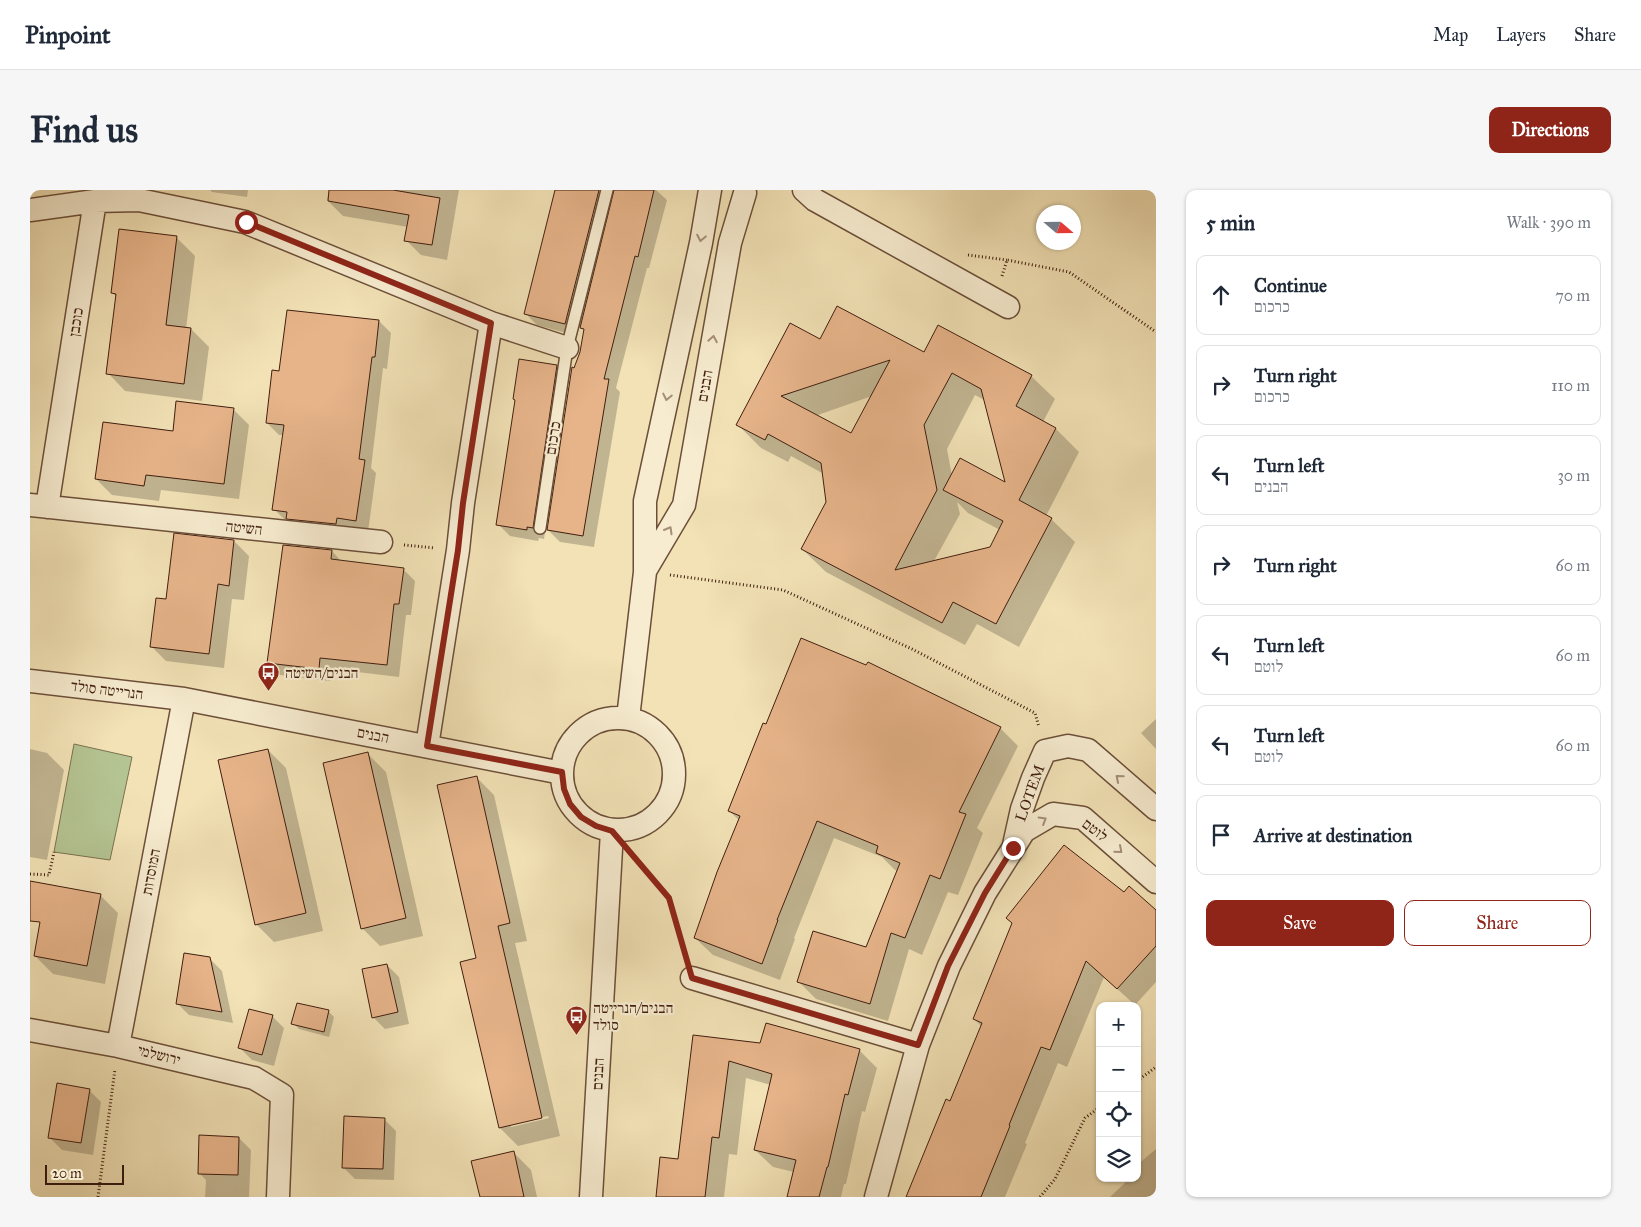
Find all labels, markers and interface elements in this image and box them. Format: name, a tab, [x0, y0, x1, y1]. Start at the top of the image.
text: Pinpoint	[25, 20, 111, 50]
text: Map	[1433, 24, 1468, 46]
text: Layers	[1496, 24, 1546, 46]
text: Share	[1574, 24, 1616, 46]
button: Directions	[1489, 107, 1611, 153]
text: Find us	[30, 109, 138, 152]
north arrow	[1036, 205, 1081, 250]
text: 5 min	[1206, 210, 1255, 236]
route start	[235, 211, 258, 234]
text: Walk · 390 m	[1506, 213, 1591, 232]
one-way arrow	[697, 234, 707, 242]
text: Continue	[1254, 274, 1327, 297]
icon: ahead	[1207, 281, 1235, 309]
text: 70 m	[1555, 286, 1590, 305]
text: כרכום	[1254, 297, 1290, 316]
street label: כוכבן	[65, 306, 87, 338]
one-way arrow	[708, 334, 718, 343]
text: Turn right	[1254, 364, 1337, 387]
street label: הבנים	[693, 369, 717, 403]
icon: right	[1207, 371, 1235, 399]
text: 110 m	[1551, 376, 1590, 395]
text: כרכום	[1254, 387, 1290, 406]
one-way arrow	[662, 392, 673, 401]
street label: כרכום	[541, 420, 565, 456]
text: Turn left	[1254, 454, 1324, 477]
icon: left	[1207, 461, 1235, 489]
text: 30 m	[1557, 466, 1590, 485]
text: הבנים	[1254, 477, 1289, 496]
street label: השיטה	[225, 517, 263, 539]
one-way arrow	[663, 526, 673, 535]
icon: right	[1207, 551, 1235, 579]
text: Turn right	[1254, 554, 1337, 577]
text: 60 m	[1556, 556, 1590, 575]
text: Turn left	[1254, 634, 1324, 657]
icon: left	[1207, 641, 1235, 669]
text: 60 m	[1556, 646, 1590, 665]
text: לוטם	[1254, 657, 1283, 676]
bus stop icon: הבנים/השיטה	[257, 661, 281, 692]
place label: הבנים/השיטה	[285, 664, 359, 682]
street label: הנרייטה סולד	[70, 677, 144, 703]
street label: הבנים	[355, 723, 391, 747]
text: Turn left	[1254, 724, 1324, 747]
icon: left	[1207, 731, 1235, 759]
text: 60 m	[1556, 736, 1590, 755]
text: לוטם	[1254, 747, 1283, 766]
street label: LOTEM	[1011, 762, 1049, 824]
one-way arrow	[1115, 774, 1124, 783]
street label: לוטם	[1079, 815, 1111, 845]
one-way arrow	[1037, 816, 1046, 826]
icon: arrive	[1207, 821, 1235, 849]
text: Arrive at destination	[1254, 824, 1412, 847]
route end	[1002, 837, 1025, 860]
one-way arrow	[1114, 844, 1123, 853]
street label: המוסדות	[138, 847, 164, 897]
button: Save	[1206, 900, 1394, 946]
button: Share	[1404, 900, 1591, 946]
place label: הבנים/הנרייטה סולד	[593, 999, 673, 1034]
map controls	[1096, 1002, 1141, 1182]
button: +	[1096, 1002, 1141, 1047]
bus stop icon: הבנים/הנרייטה סולד	[565, 1005, 589, 1036]
street label: ירושלמי	[136, 1041, 182, 1069]
button: −	[1096, 1047, 1141, 1092]
street label: הבנים	[588, 1057, 608, 1091]
button: locate	[1096, 1092, 1141, 1137]
button: layers	[1096, 1137, 1141, 1182]
scale bar	[45, 1162, 124, 1185]
text: 20 m	[52, 1165, 82, 1182]

